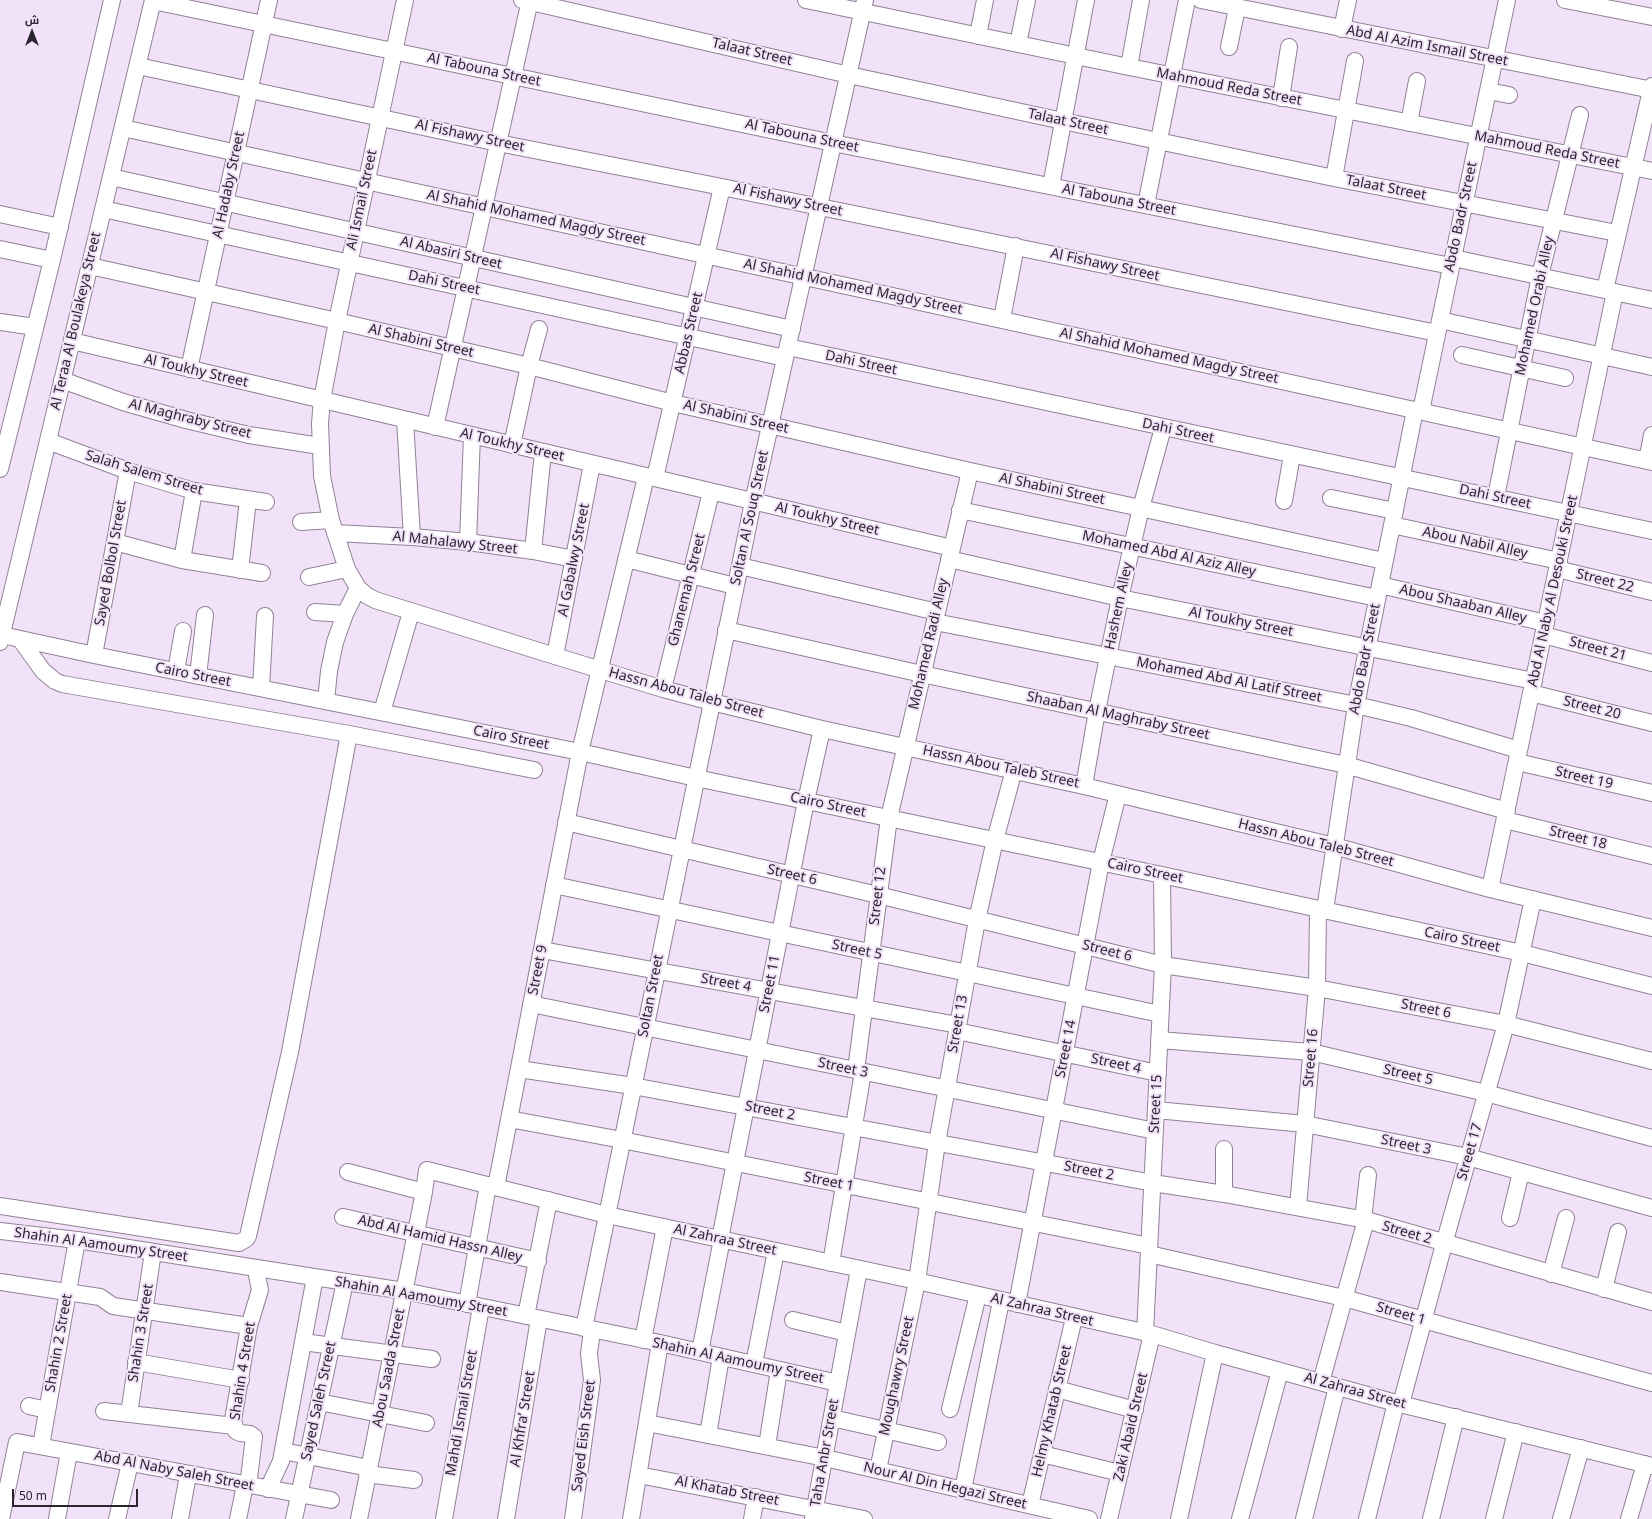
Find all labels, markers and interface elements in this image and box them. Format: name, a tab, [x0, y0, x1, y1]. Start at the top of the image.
north arrow	[12, 12, 52, 52]
text: ش	[25, 12, 39, 27]
street label: Abd Al Azim Ismail Street	[1345, 22, 1509, 70]
street label: Talaat Street	[710, 35, 794, 69]
street label: Al Tabouna Street	[426, 50, 542, 90]
street label: Mahmoud Reda Street	[1155, 65, 1303, 109]
street label: Talaat Street	[1026, 105, 1110, 139]
street label: Al Fishawy Street	[414, 116, 526, 156]
street label: Al Tabouna Street	[744, 116, 860, 156]
street label: Mahmoud Reda Street	[1473, 128, 1621, 172]
street label: Al Hadaby Street	[209, 130, 249, 240]
street label: Ali Ismail Street	[343, 148, 381, 252]
street label: Abdo Badr Street	[1441, 160, 1481, 274]
street label: Talaat Street	[1344, 172, 1428, 204]
street label: Al Fishawy Street	[732, 180, 844, 220]
street label: Al Tabouna Street	[1061, 181, 1177, 219]
street label: Al Shahid Mohamed Magdy Street	[425, 187, 647, 249]
street label: Al Teraa Al Boulakeya Street	[47, 230, 105, 412]
street label: Al Abasiri Street	[398, 233, 504, 273]
street label: Mohamed Orabi Alley	[1512, 235, 1558, 377]
street label: Al Fishawy Street	[1049, 245, 1161, 285]
street label: Al Shahid Mohamed Magdy Street	[742, 256, 964, 318]
street label: Dahi Street	[407, 267, 481, 299]
street label: Abbas Street	[671, 290, 707, 376]
street label: Al Shabini Street	[367, 321, 475, 361]
street label: Al Shahid Mohamed Magdy Street	[1058, 325, 1280, 387]
street label: Dahi Street	[824, 347, 898, 379]
street label: Al Toukhy Street	[142, 351, 250, 391]
street label: Al Maghraby Street	[127, 396, 253, 442]
street label: Al Shabini Street	[682, 397, 790, 437]
street label: Dahi Street	[1141, 415, 1215, 447]
street label: Al Toukhy Street	[458, 425, 566, 465]
street label: Salah Salem Street	[83, 447, 205, 499]
street label: Soltan Al Souq Street	[728, 449, 772, 587]
street label: Al Shabini Street	[998, 470, 1106, 508]
street label: Dahi Street	[1458, 481, 1532, 513]
street label: Abd Al Naby Al Desouki Street	[1524, 494, 1582, 688]
street label: Sayed Bolbol Street	[92, 499, 130, 627]
street label: Al Toukhy Street	[773, 499, 881, 539]
street label: Al Gabalwy Street	[555, 502, 593, 618]
street label: Abou Nabil Alley	[1421, 524, 1529, 562]
street label: Mohamed Abd Al Aziz Alley	[1081, 527, 1257, 581]
street label: Al Mahalawy Street	[392, 528, 518, 558]
street label: Ghanemah Street	[665, 532, 709, 648]
street label: Hashem Alley	[1102, 561, 1136, 651]
street label: Street 22	[1574, 566, 1636, 596]
street label: Mohamed Radi Alley	[906, 577, 952, 711]
street label: Abou Shaaban Alley	[1398, 581, 1528, 627]
street label: Abdo Badr Street	[1346, 602, 1384, 716]
street label: Al Toukhy Street	[1187, 604, 1295, 640]
street label: Street 21	[1567, 633, 1629, 665]
street label: Mohamed Abd Al Latif Street	[1135, 654, 1323, 706]
street label: Cairo Street	[154, 659, 232, 691]
street label: Hassn Abou Taleb Street	[607, 664, 765, 722]
street label: Shaaban Al Maghraby Street	[1025, 688, 1211, 744]
street label: Street 20	[1561, 693, 1623, 723]
street label: Cairo Street	[472, 722, 550, 754]
street label: Hassn Abou Taleb Street	[921, 742, 1081, 792]
street label: Street 19	[1553, 763, 1615, 793]
street label: Cairo Street	[789, 789, 867, 821]
street label: Hassn Abou Taleb Street	[1237, 816, 1395, 870]
street label: Street 18	[1547, 823, 1609, 853]
street label: Cairo Street	[1106, 855, 1184, 887]
street label: Street 6	[765, 861, 819, 889]
street label: Street 12	[866, 866, 890, 926]
street label: Cairo Street	[1423, 924, 1501, 956]
street label: Street 5	[830, 937, 884, 963]
street label: Street 6	[1080, 937, 1134, 965]
street label: Street 9	[525, 943, 551, 997]
street label: Soltan Street	[635, 953, 667, 1039]
street label: Street 11	[756, 954, 784, 1014]
street label: Street 4	[700, 970, 752, 996]
street label: Street 13	[945, 994, 971, 1054]
street label: Street 6	[1399, 996, 1453, 1022]
street label: Street 14	[1052, 1019, 1080, 1079]
street label: Street 16	[1300, 1028, 1322, 1088]
street label: Street 4	[1089, 1051, 1143, 1077]
street label: Street 3	[816, 1055, 870, 1081]
street label: Street 5	[1381, 1061, 1435, 1089]
street label: Street 15	[1146, 1074, 1166, 1134]
street label: Street 2	[743, 1098, 797, 1124]
street label: Street 17	[1454, 1121, 1486, 1183]
street label: Street 3	[1379, 1132, 1433, 1158]
street label: Street 2	[1062, 1158, 1116, 1184]
street label: Street 1	[802, 1169, 856, 1195]
street label: Abd Al Hamid Hassn Alley	[356, 1212, 524, 1266]
street label: Street 2	[1380, 1218, 1434, 1248]
street label: Al Zahraa Street	[672, 1221, 778, 1259]
street label: Shahin Al Aamoumy Street	[13, 1225, 189, 1265]
street label: Shahin Al Aamoumy Street	[333, 1274, 509, 1320]
street label: Shahin 3 Street	[125, 1283, 157, 1383]
street label: Al Zahraa Street	[989, 1290, 1095, 1330]
street label: Shahin 2 Street	[42, 1293, 76, 1393]
street label: Street 1	[1374, 1299, 1428, 1329]
street label: Abou Saada Street	[369, 1307, 409, 1429]
street label: Moughawry Street	[876, 1315, 918, 1437]
street label: Shahin 4 Street	[227, 1321, 259, 1421]
street label: Shahin Al Aamoumy Street	[651, 1335, 825, 1387]
street label: Sayed Saleh Street	[298, 1340, 340, 1462]
street label: Helmy Khatab Street	[1029, 1343, 1075, 1479]
street label: Mahdi Ismail Street	[443, 1349, 481, 1477]
street label: Al Zahraa Street	[1302, 1369, 1408, 1413]
street label: Al Khfra’ Street	[507, 1370, 539, 1468]
street label: Zaki Abaid Street	[1110, 1371, 1152, 1483]
street label: Sayed Eish Street	[569, 1379, 599, 1493]
street label: Taha Anbr Street	[807, 1398, 843, 1508]
street label: Abd Al Naby Saleh Street	[93, 1447, 255, 1495]
street label: Nour Al Din Hegazi Street	[862, 1459, 1028, 1513]
street label: Al Khatab Street	[674, 1473, 780, 1509]
scale bar	[14, 1481, 140, 1507]
text: 50 m	[19, 1487, 47, 1504]

